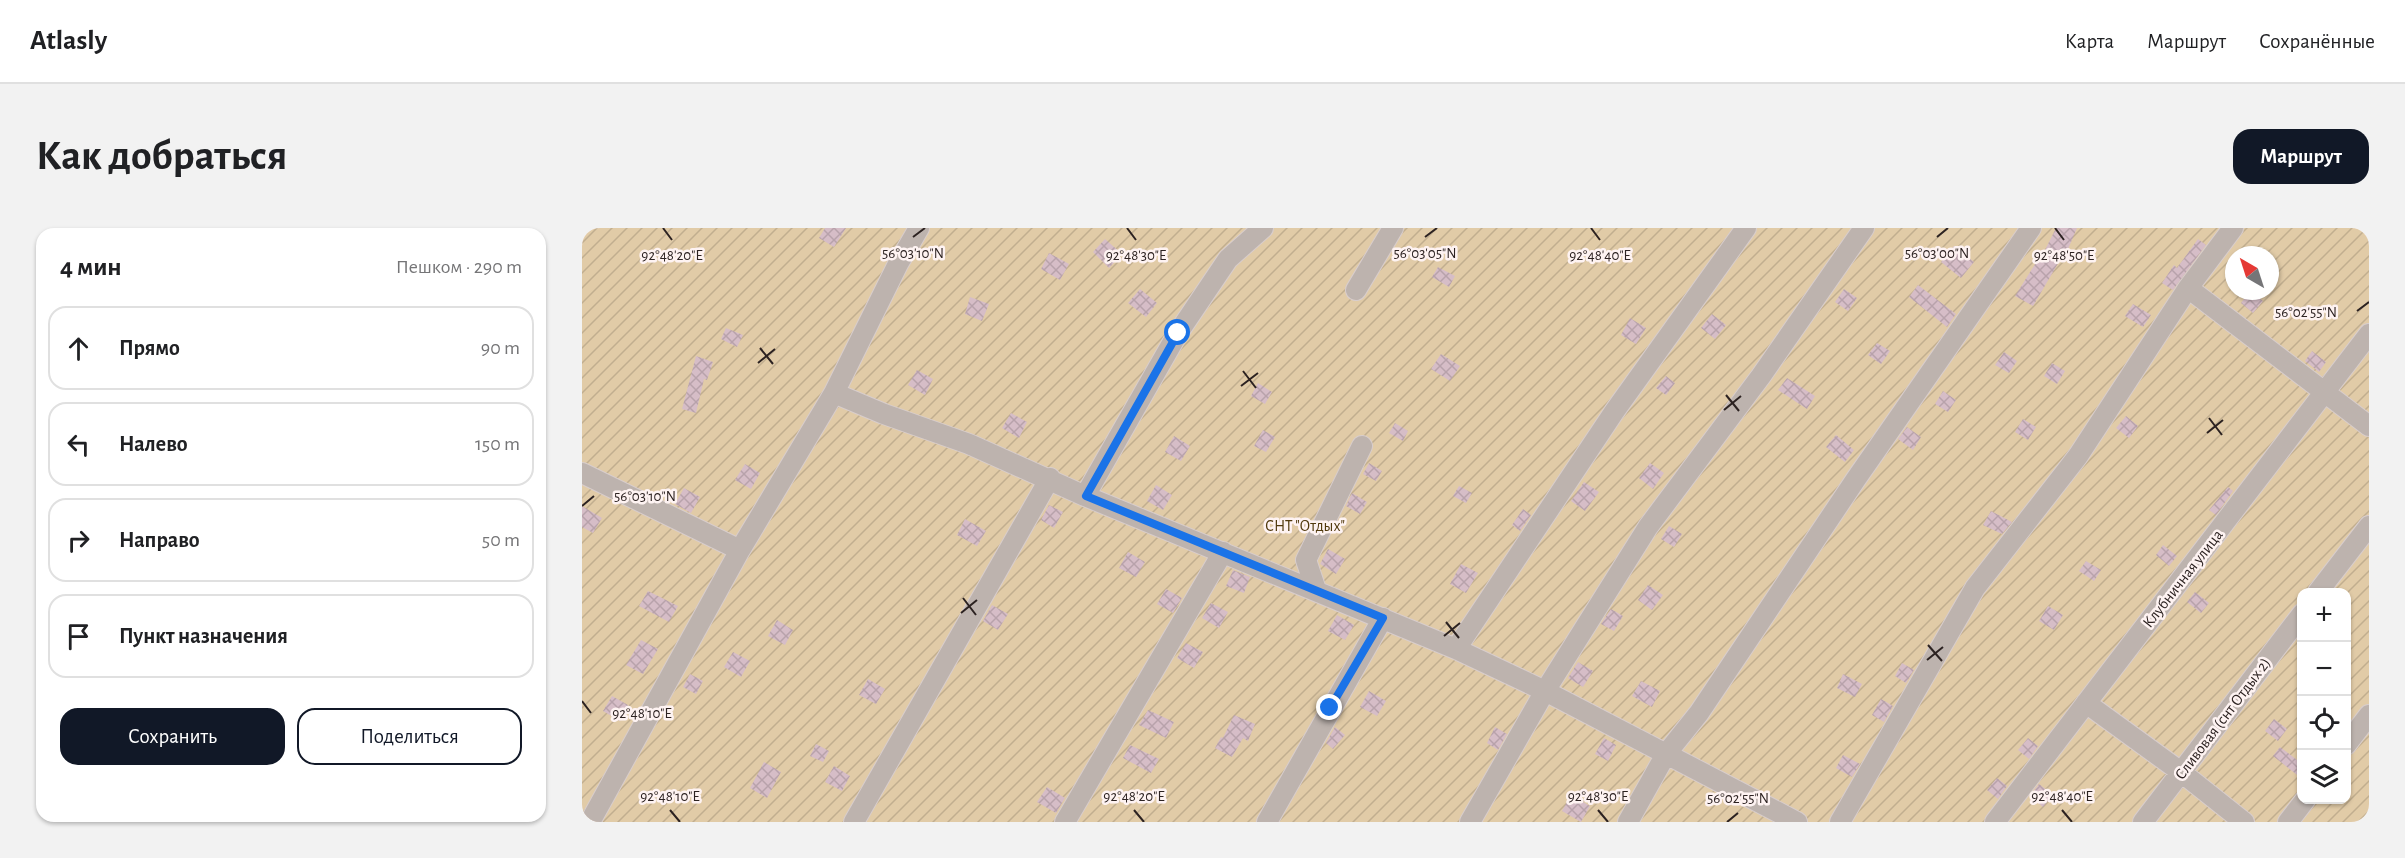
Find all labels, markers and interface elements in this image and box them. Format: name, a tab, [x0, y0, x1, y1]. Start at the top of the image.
text: Atlasly	[30, 27, 107, 55]
text: Карта	[2065, 31, 2114, 52]
text: Маршрут	[2147, 31, 2226, 52]
text: Сохранённые	[2259, 31, 2375, 52]
button: Маршрут	[2233, 129, 2369, 184]
text: Как добраться	[36, 135, 287, 177]
text: 56°03'10"N	[882, 246, 944, 261]
text: 56°03'05"N	[1394, 246, 1456, 261]
text: 56°03'00"N	[1905, 246, 1969, 261]
north arrow	[2225, 246, 2279, 300]
text: 92°48'20"E	[641, 248, 703, 263]
text: 92°48'30"E	[1106, 248, 1166, 263]
text: 92°48'40"E	[1569, 248, 1631, 263]
text: 92°48'50"E	[2034, 248, 2094, 263]
text: 4 мин	[60, 254, 122, 280]
text: Пешком · 290 m	[396, 257, 522, 277]
text: 56°02'55"N	[2275, 305, 2337, 320]
route start	[1164, 319, 1190, 345]
icon: ahead	[62, 332, 95, 365]
text: Прямо	[119, 337, 180, 359]
text: 90 m	[481, 338, 520, 358]
icon: left	[62, 428, 95, 461]
text: Налево	[119, 433, 188, 455]
text: 150 m	[475, 434, 520, 454]
text: 56°03'10"N	[614, 489, 676, 504]
park label: СНТ "Отдых"	[1265, 518, 1345, 534]
icon: right	[62, 524, 95, 557]
street label: Клубничная улица	[2140, 527, 2227, 631]
text: Направо	[119, 529, 200, 551]
text: 50 m	[482, 530, 520, 550]
map controls	[2297, 588, 2351, 804]
button: +	[2297, 588, 2351, 642]
icon: arrive	[62, 620, 95, 653]
text: Пункт назначения	[119, 625, 288, 647]
button: −	[2297, 642, 2351, 696]
street label: Сливовая (снт Отдых 2)	[2172, 655, 2274, 782]
route end	[1316, 694, 1342, 720]
button: locate	[2297, 696, 2351, 750]
text: 92°48'10"E	[612, 706, 672, 721]
button: Сохранить	[60, 708, 285, 765]
button: Поделиться	[297, 708, 522, 765]
button: layers	[2297, 750, 2351, 804]
text: 92°48'10"E	[640, 789, 700, 804]
text: 92°48'20"E	[1103, 789, 1165, 804]
text: 92°48'30"E	[1568, 789, 1628, 804]
text: 92°48'40"E	[2031, 789, 2093, 804]
text: 56°02'55"N	[1707, 791, 1769, 806]

